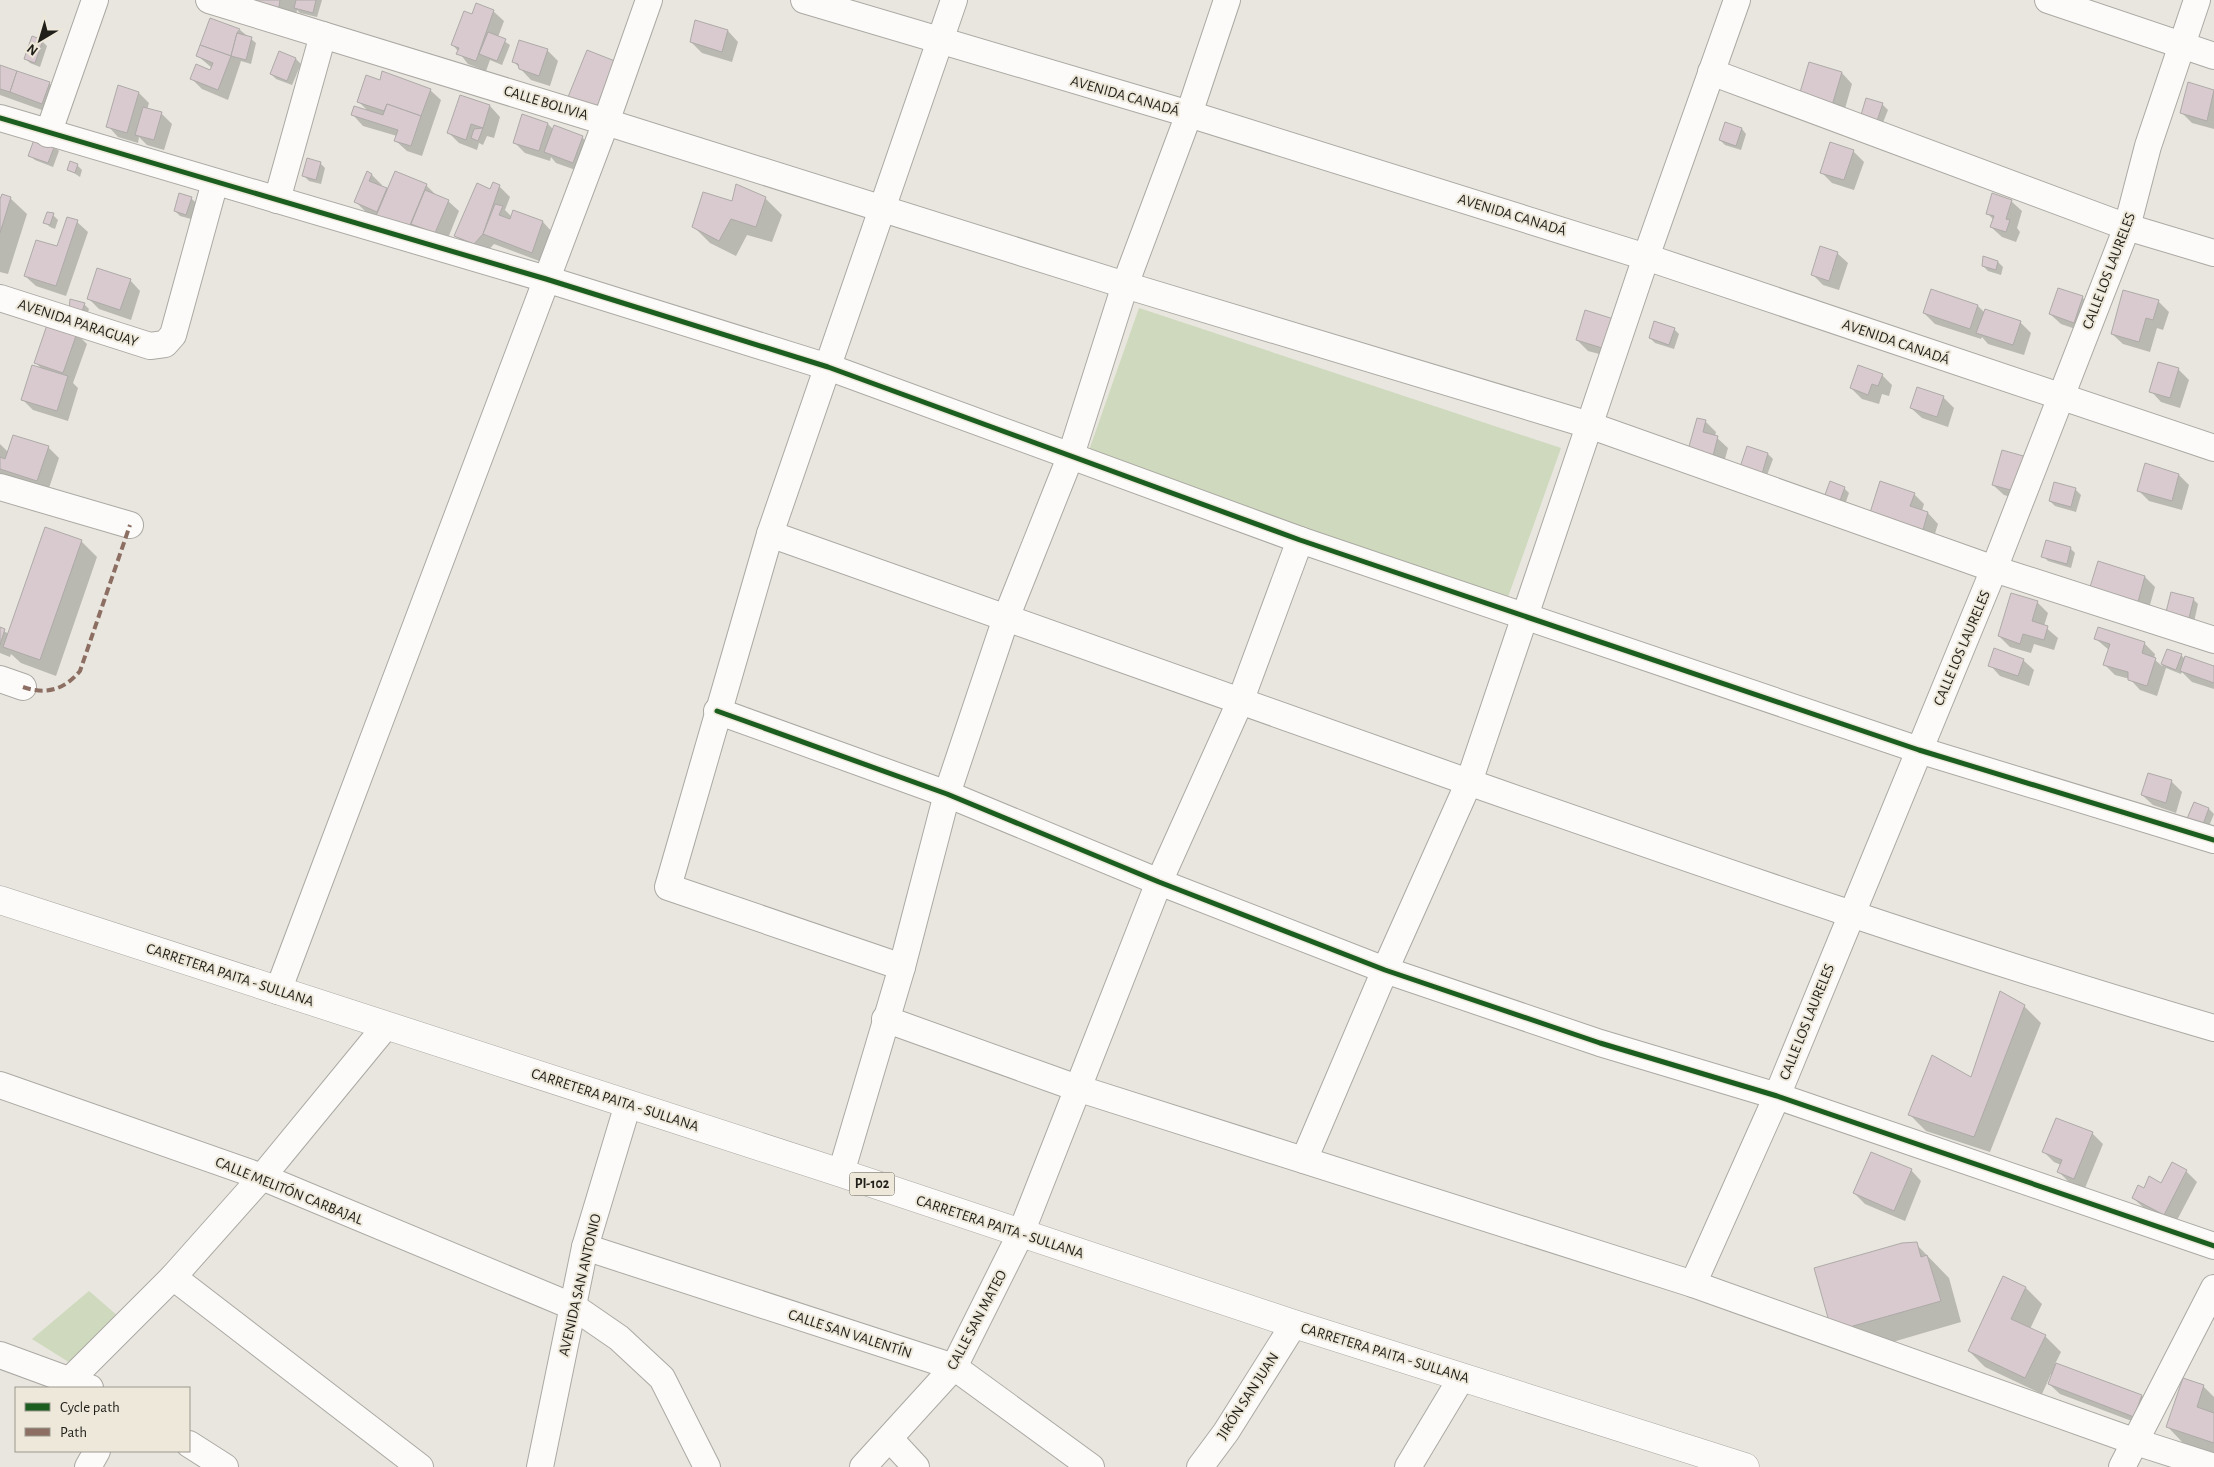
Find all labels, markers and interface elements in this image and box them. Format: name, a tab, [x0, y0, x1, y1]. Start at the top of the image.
north arrow	[15, 15, 65, 65]
text: N	[24, 41, 41, 58]
street label: AVENIDA CANADÁ	[1069, 71, 1182, 119]
street label: CALLE BOLIVIA	[502, 83, 590, 123]
street label: AVENIDA CANADÁ	[1456, 189, 1569, 239]
street label: CALLE LOS LAURELES	[2080, 211, 2138, 331]
street label: AVENIDA PARAGUAY	[16, 296, 140, 350]
street label: AVENIDA CANADÁ	[1840, 315, 1953, 368]
street label: CALLE LOS LAURELES	[1931, 588, 1993, 708]
street label: CARRETERA PAITA - SULLANA	[144, 941, 316, 1009]
street label: CALLE LOS LAURELES	[1777, 962, 1837, 1082]
street label: CARRETERA PAITA - SULLANA	[529, 1066, 701, 1134]
street label: CALLE MELITÓN CARBAJAL	[213, 1153, 366, 1228]
road number: PI-102	[850, 1172, 894, 1196]
street label: CARRETERA PAITA - SULLANA	[914, 1193, 1086, 1261]
street label: AVENIDA SAN ANTONIO	[556, 1212, 604, 1358]
street label: CALLE SAN MATEO	[944, 1268, 1010, 1372]
street label: CALLE SAN VALENTÍN	[786, 1305, 914, 1361]
street label: CARRETERA PAITA - SULLANA	[1299, 1320, 1471, 1386]
street label: JIRÓN SAN JUAN	[1213, 1349, 1282, 1442]
legend	[15, 1387, 190, 1452]
text: Cycle path	[60, 1400, 120, 1415]
text: Path	[60, 1425, 87, 1440]

